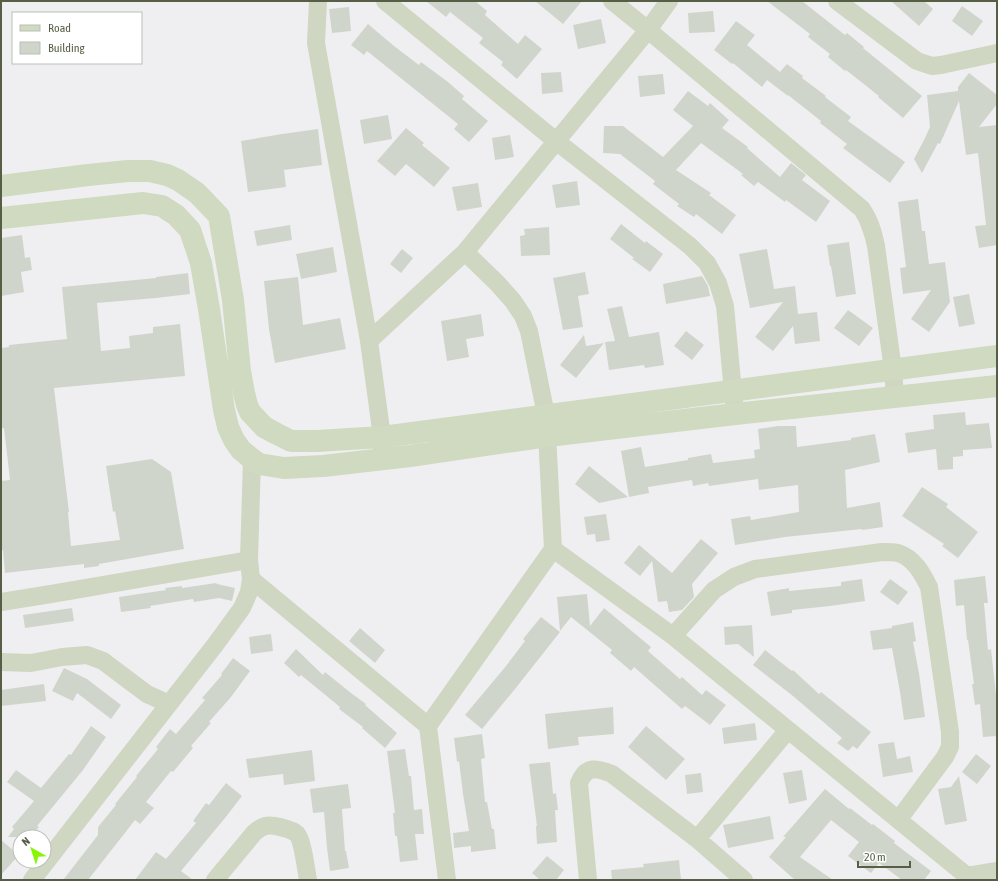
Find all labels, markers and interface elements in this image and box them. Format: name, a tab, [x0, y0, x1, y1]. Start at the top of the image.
legend	[12, 12, 142, 64]
text: Road	[48, 21, 71, 35]
text: Building	[48, 41, 86, 55]
north arrow	[12, 829, 52, 869]
text: N	[19, 835, 32, 848]
scale bar	[858, 843, 910, 869]
text: 20 m	[864, 850, 886, 864]

